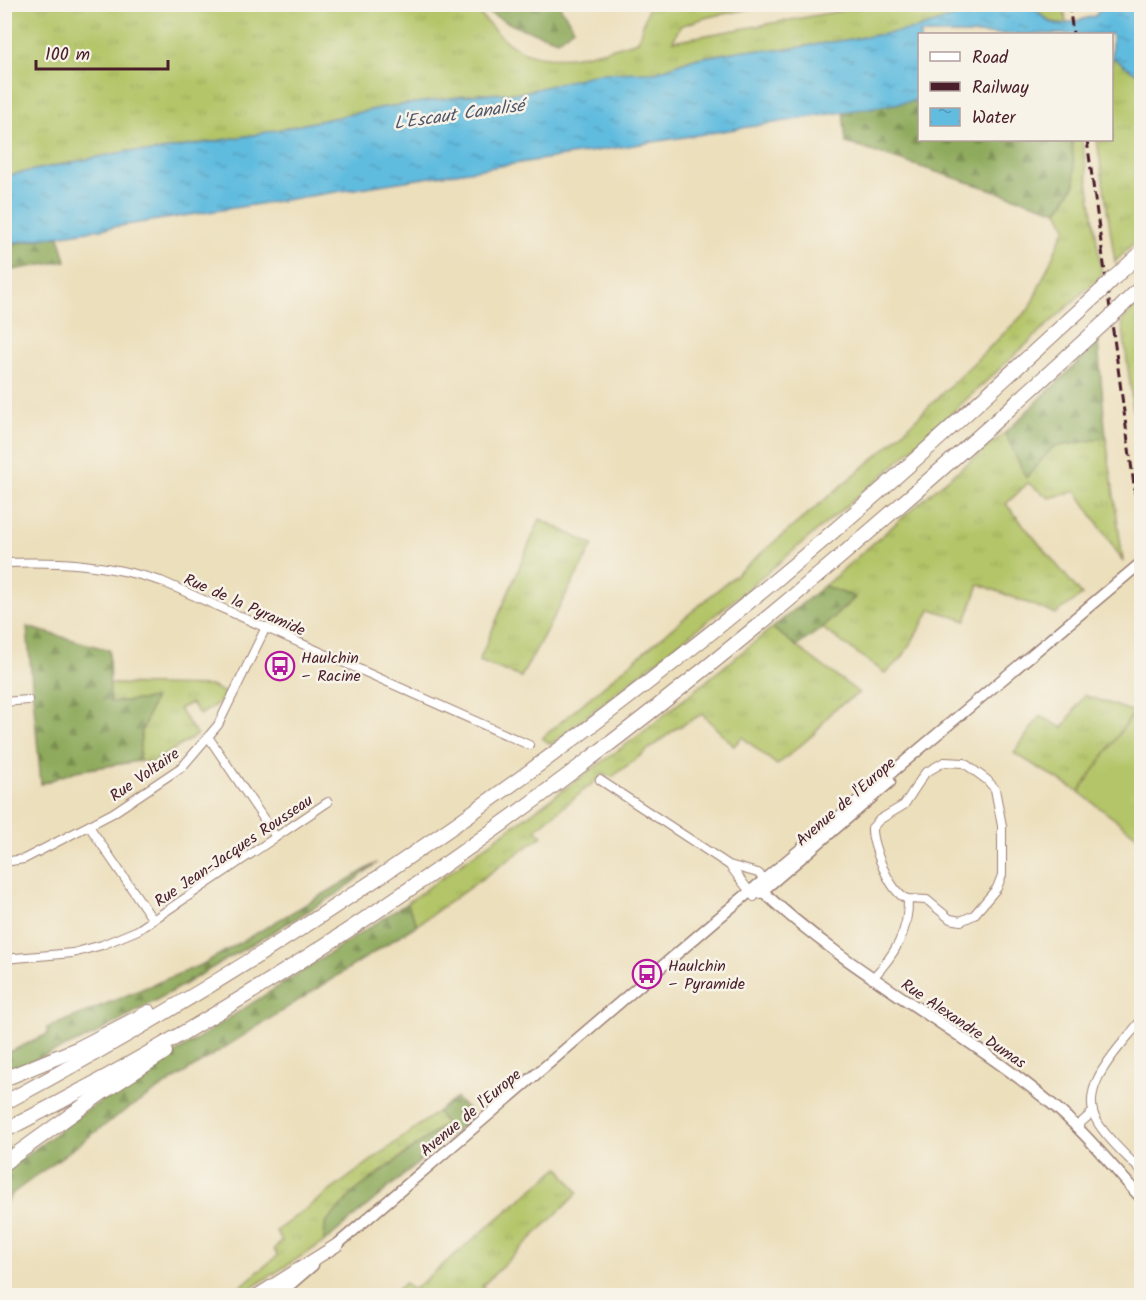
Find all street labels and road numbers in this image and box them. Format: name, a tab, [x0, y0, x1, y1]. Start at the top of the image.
street label: Rue de la Pyramide	[180, 567, 309, 643]
street label: Rue Voltaire	[105, 742, 185, 809]
street label: Avenue de l'Europe	[790, 751, 902, 853]
street label: Rue Jean-Jacques Rousseau	[149, 788, 319, 914]
street label: Rue Alexandre Dumas	[896, 973, 1031, 1076]
street label: Avenue de l'Europe	[415, 1063, 527, 1163]

